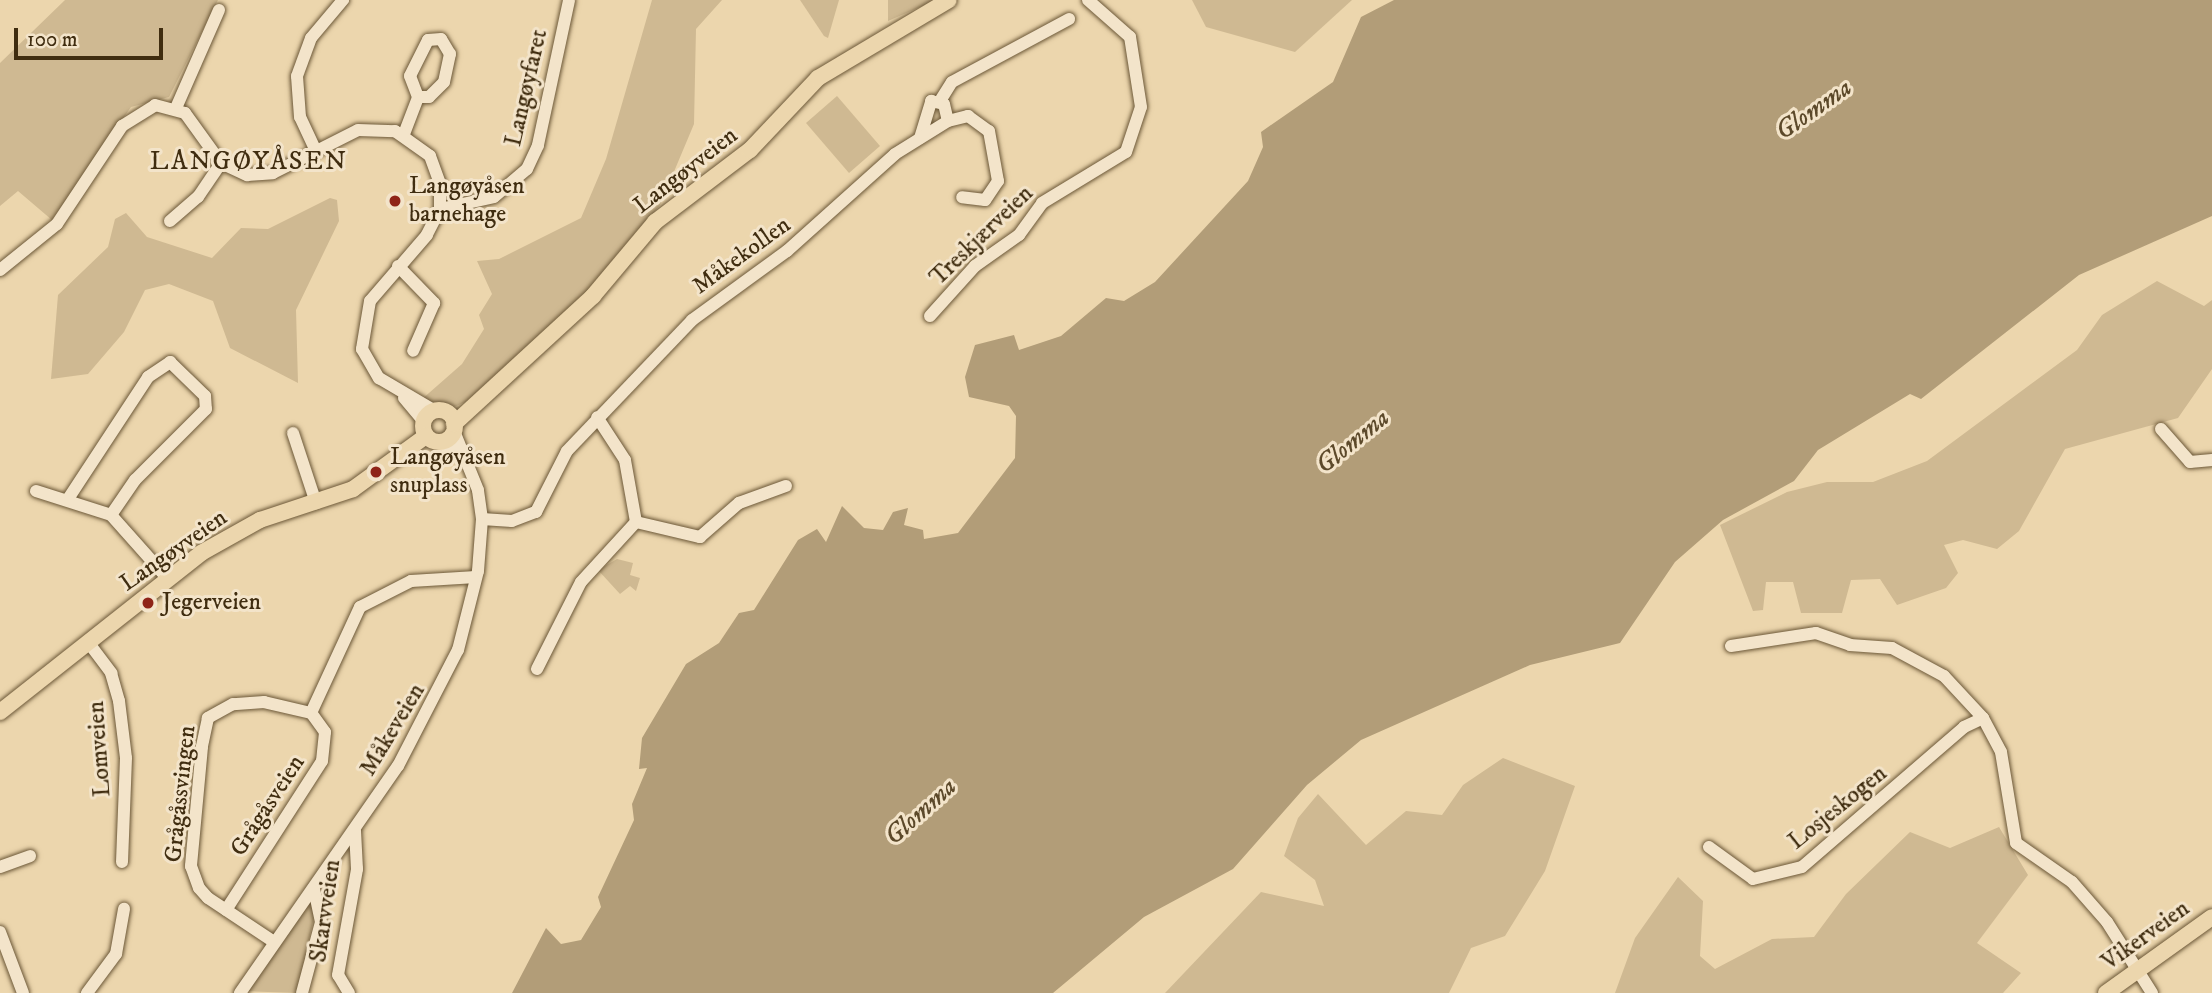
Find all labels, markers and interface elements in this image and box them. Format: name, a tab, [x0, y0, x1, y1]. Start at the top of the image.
scale bar	[18, 14, 166, 58]
text: 100 m	[27, 27, 78, 53]
street label: Langøyfaret	[500, 27, 554, 149]
water label: Glomma	[1770, 73, 1858, 147]
street label: Langøyveien	[628, 122, 744, 220]
district label: LANGØYÅSEN	[151, 146, 347, 178]
place label: Langøyåsen barnehage	[409, 173, 524, 229]
street label: Treskjærveien	[924, 180, 1040, 292]
marker: Langøyåsen barnehage	[387, 193, 403, 209]
street label: Måkekollen	[687, 211, 797, 301]
water label: Glomma	[1310, 403, 1396, 481]
place label: Langøyåsen snuplass	[390, 444, 505, 500]
marker: Langøyåsen snuplass	[368, 464, 384, 480]
street label: Langøyveien	[115, 504, 233, 598]
place label: Jegerveien	[162, 589, 261, 617]
marker: Jegerveien	[140, 595, 156, 611]
street label: Måkeveien	[354, 679, 432, 781]
street label: Lomveien	[82, 700, 118, 798]
street label: Grågåssvingen	[160, 724, 202, 864]
street label: Grågåsveien	[225, 750, 311, 862]
street label: Losjeskogen	[1783, 760, 1893, 856]
water label: Glomma	[879, 772, 963, 852]
street label: Skarvveien	[305, 858, 347, 964]
street label: Vikerveien	[2097, 895, 2195, 977]

